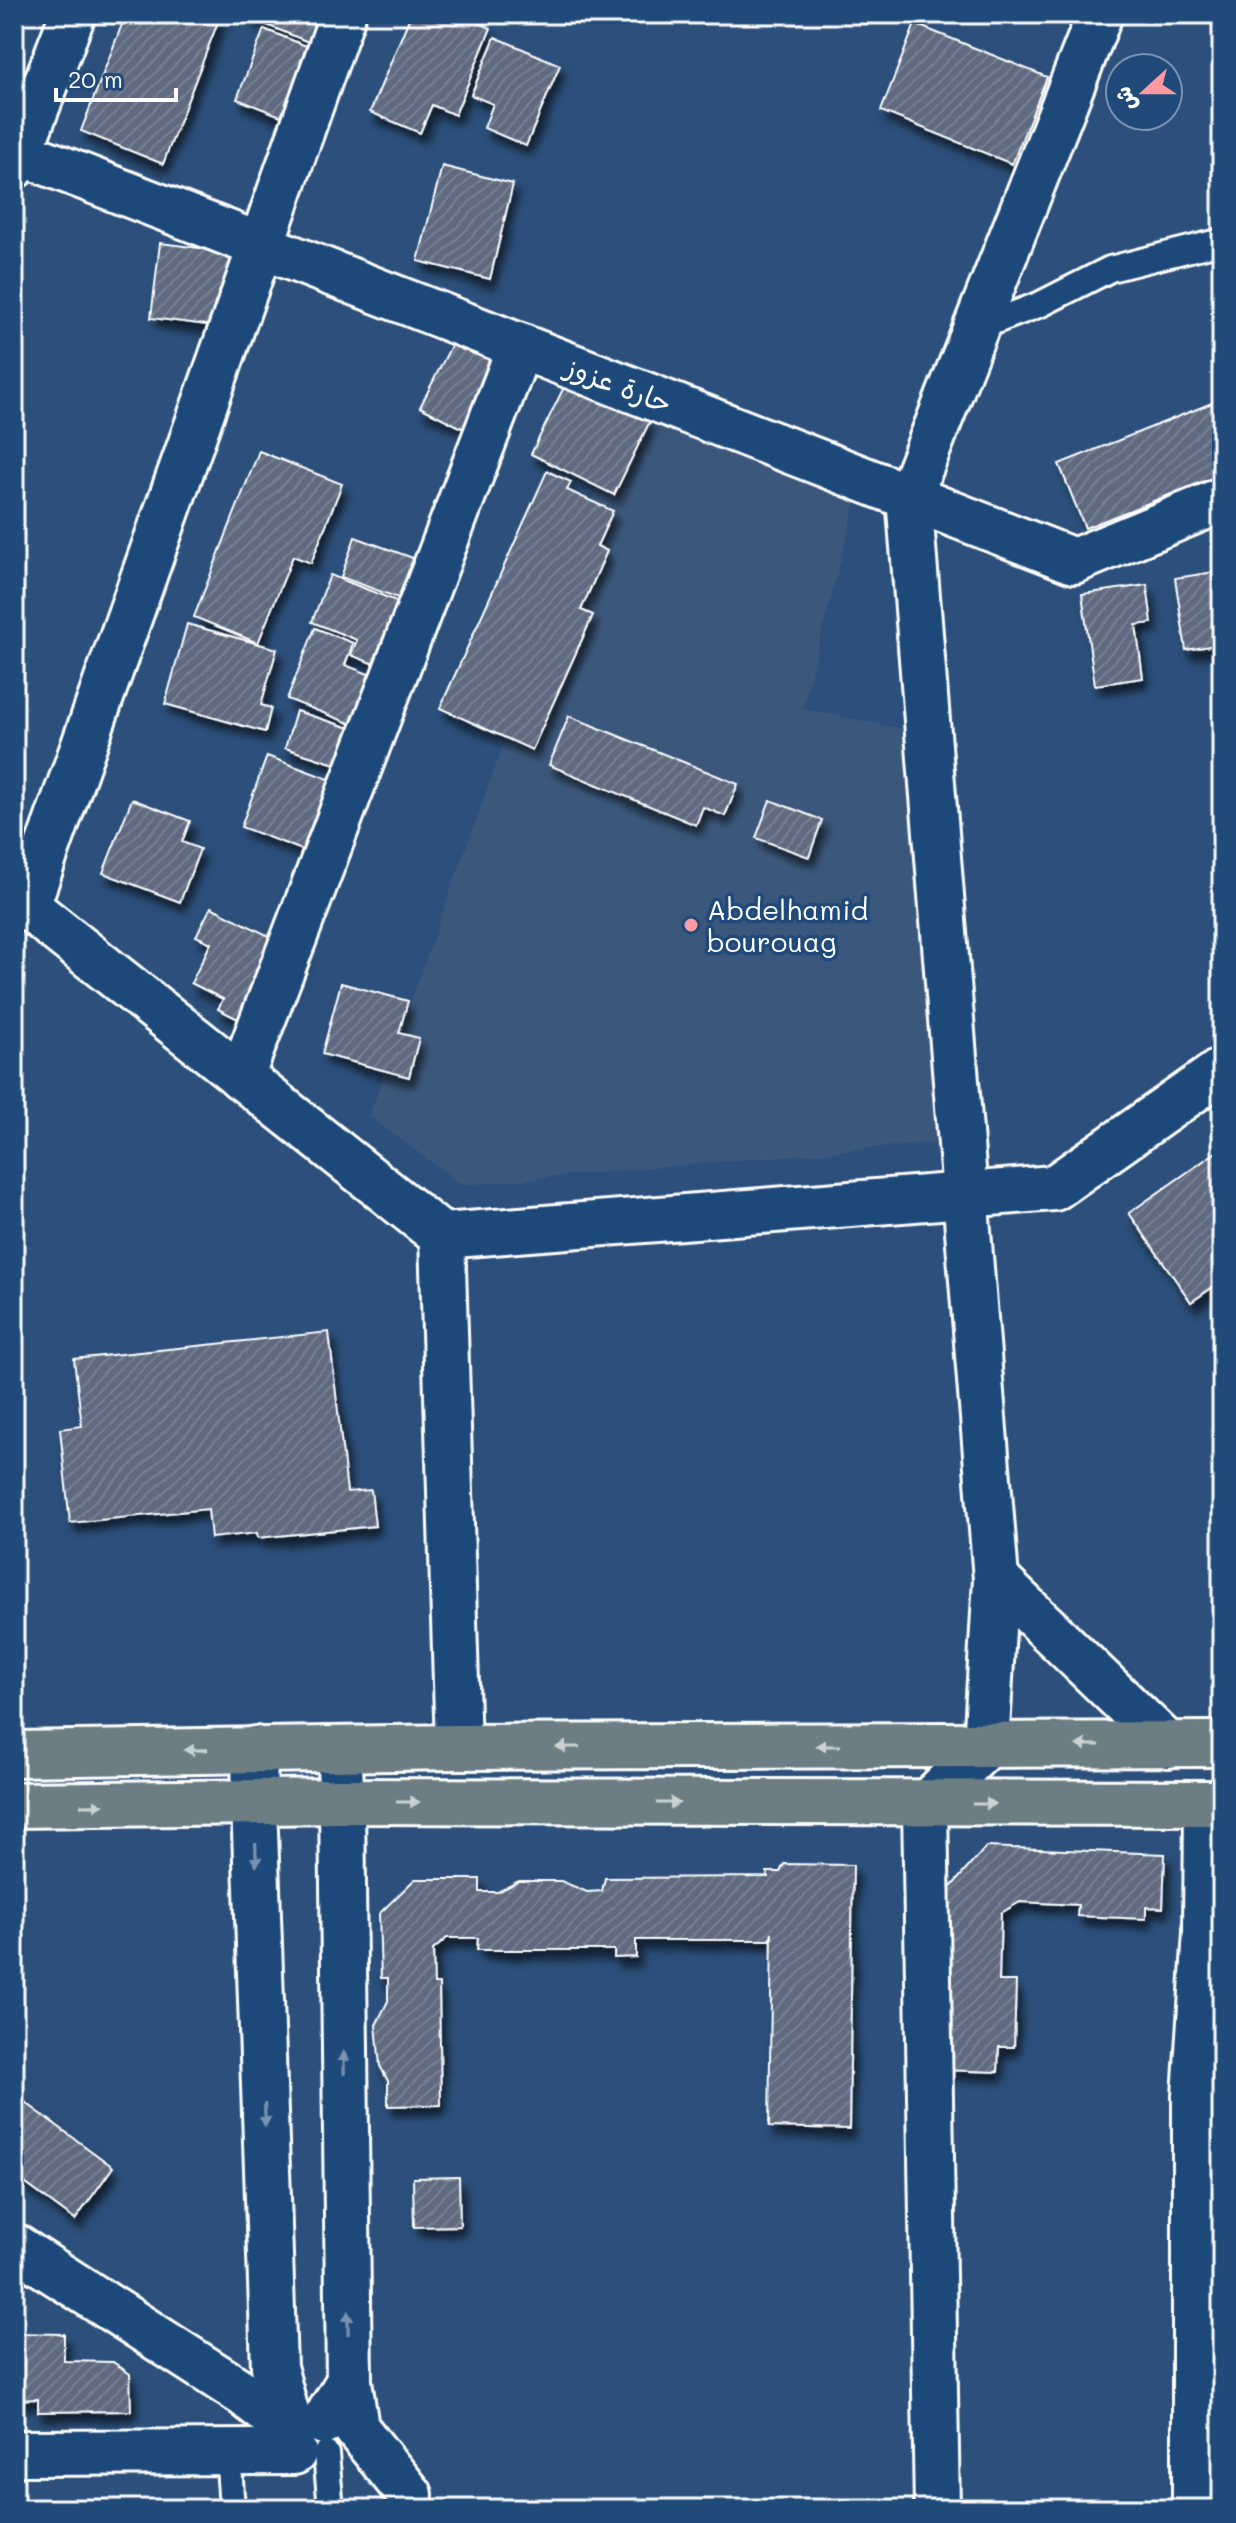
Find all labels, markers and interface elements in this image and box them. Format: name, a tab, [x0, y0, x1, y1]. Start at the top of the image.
scale bar	[56, 52, 176, 102]
north arrow	[1104, 52, 1184, 132]
text: 20 m	[68, 63, 123, 94]
text: ش	[1107, 83, 1143, 116]
street label: حارة عزوز	[559, 347, 677, 421]
place label: Abdelhamid bourouag	[707, 891, 868, 959]
marker: Abdelhamid bourouag	[682, 916, 700, 934]
one-way arrow	[1075, 1739, 1100, 1752]
one-way arrow	[815, 1740, 840, 1752]
one-way arrow	[555, 1741, 580, 1753]
one-way arrow	[183, 1744, 208, 1757]
one-way arrow	[396, 1796, 421, 1808]
one-way arrow	[656, 1797, 681, 1809]
one-way arrow	[80, 1798, 105, 1811]
one-way arrow	[972, 1798, 997, 1811]
one-way arrow	[249, 1843, 262, 1868]
one-way arrow	[338, 2050, 350, 2075]
one-way arrow	[259, 2103, 272, 2128]
one-way arrow	[341, 2310, 354, 2335]

